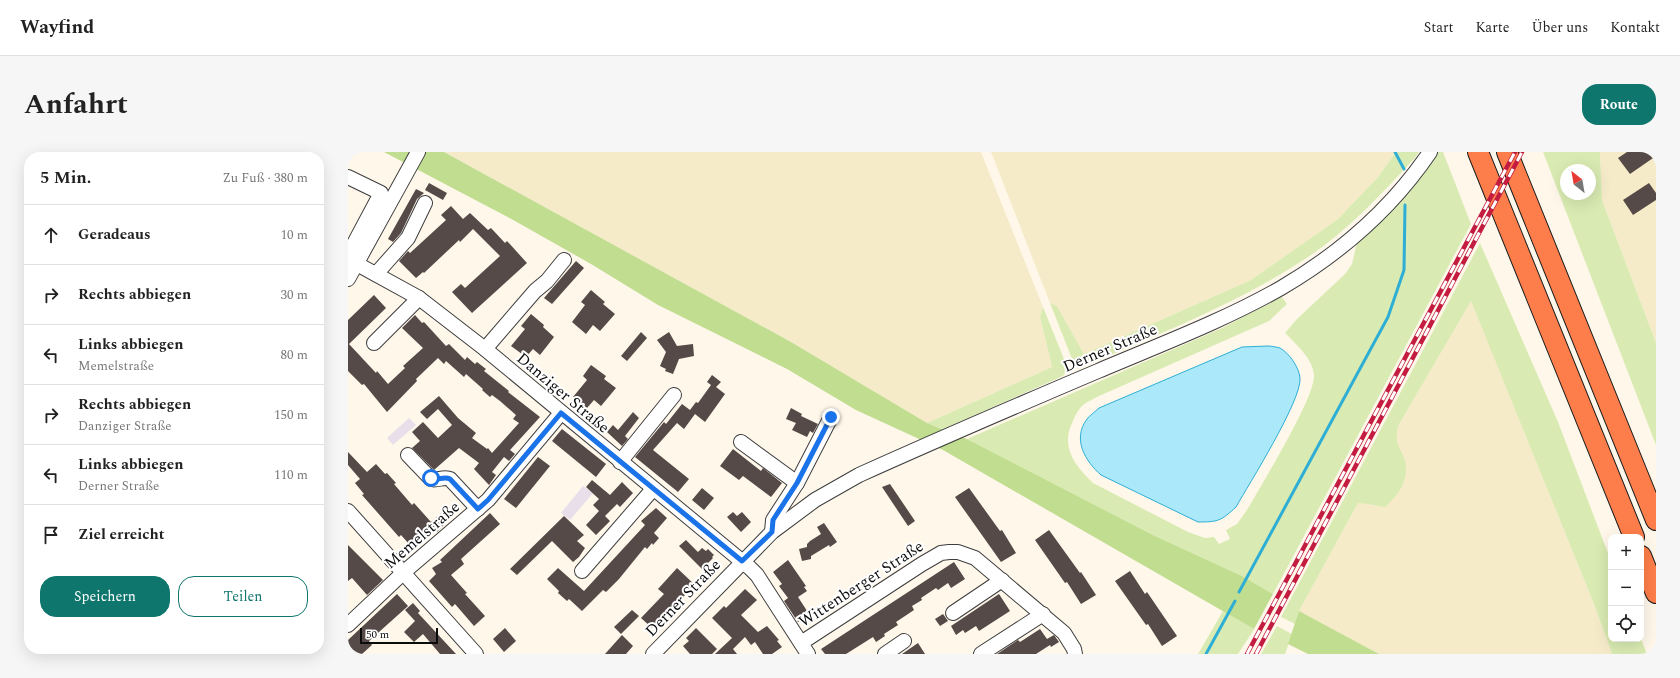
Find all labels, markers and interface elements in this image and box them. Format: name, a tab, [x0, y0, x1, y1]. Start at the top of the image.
text: Wayfind	[20, 13, 94, 42]
text: Start	[1424, 17, 1454, 38]
text: Karte	[1476, 17, 1509, 38]
text: Über uns	[1531, 17, 1588, 38]
text: Kontakt	[1610, 17, 1660, 38]
text: Anfahrt	[24, 83, 128, 126]
button: Route	[1582, 84, 1656, 125]
north arrow	[1560, 164, 1596, 200]
text: 5 Min.	[40, 165, 91, 191]
text: Zu Fuß · 380 m	[222, 168, 308, 188]
text: Geradeaus	[78, 223, 150, 246]
icon: ahead	[40, 224, 62, 246]
text: 10 m	[281, 225, 308, 245]
text: Rechts abbiegen	[78, 283, 191, 306]
icon: right	[40, 284, 62, 306]
text: 30 m	[281, 285, 308, 305]
street label: Derner Straße	[1059, 317, 1161, 379]
text: Links abbiegen	[78, 333, 183, 356]
icon: left	[40, 344, 62, 366]
text: 80 m	[281, 345, 308, 365]
street label: Danziger Straße	[511, 347, 615, 439]
text: Memelstraße	[78, 356, 154, 376]
text: Rechts abbiegen	[78, 393, 191, 416]
icon: right	[40, 404, 62, 426]
text: 150 m	[274, 405, 308, 425]
route end	[822, 408, 840, 426]
text: Danziger Straße	[78, 416, 171, 436]
text: Links abbiegen	[78, 453, 183, 476]
icon: left	[40, 464, 62, 486]
text: 110 m	[274, 465, 308, 485]
route start	[422, 469, 440, 487]
text: Derner Straße	[78, 476, 159, 496]
street label: Memelstraße	[379, 495, 465, 575]
text: Ziel erreicht	[78, 523, 164, 546]
icon: arrive	[40, 524, 62, 546]
map controls	[1608, 534, 1644, 642]
button: +	[1608, 534, 1644, 570]
street label: Wittenberger Straße	[794, 535, 928, 633]
street label: Derner Straße	[640, 554, 726, 642]
button: −	[1608, 570, 1644, 606]
button: Speichern	[40, 576, 170, 617]
button: Teilen	[178, 576, 308, 617]
button: locate	[1608, 606, 1644, 642]
scale bar	[360, 626, 438, 645]
text: 50 m	[366, 626, 389, 643]

